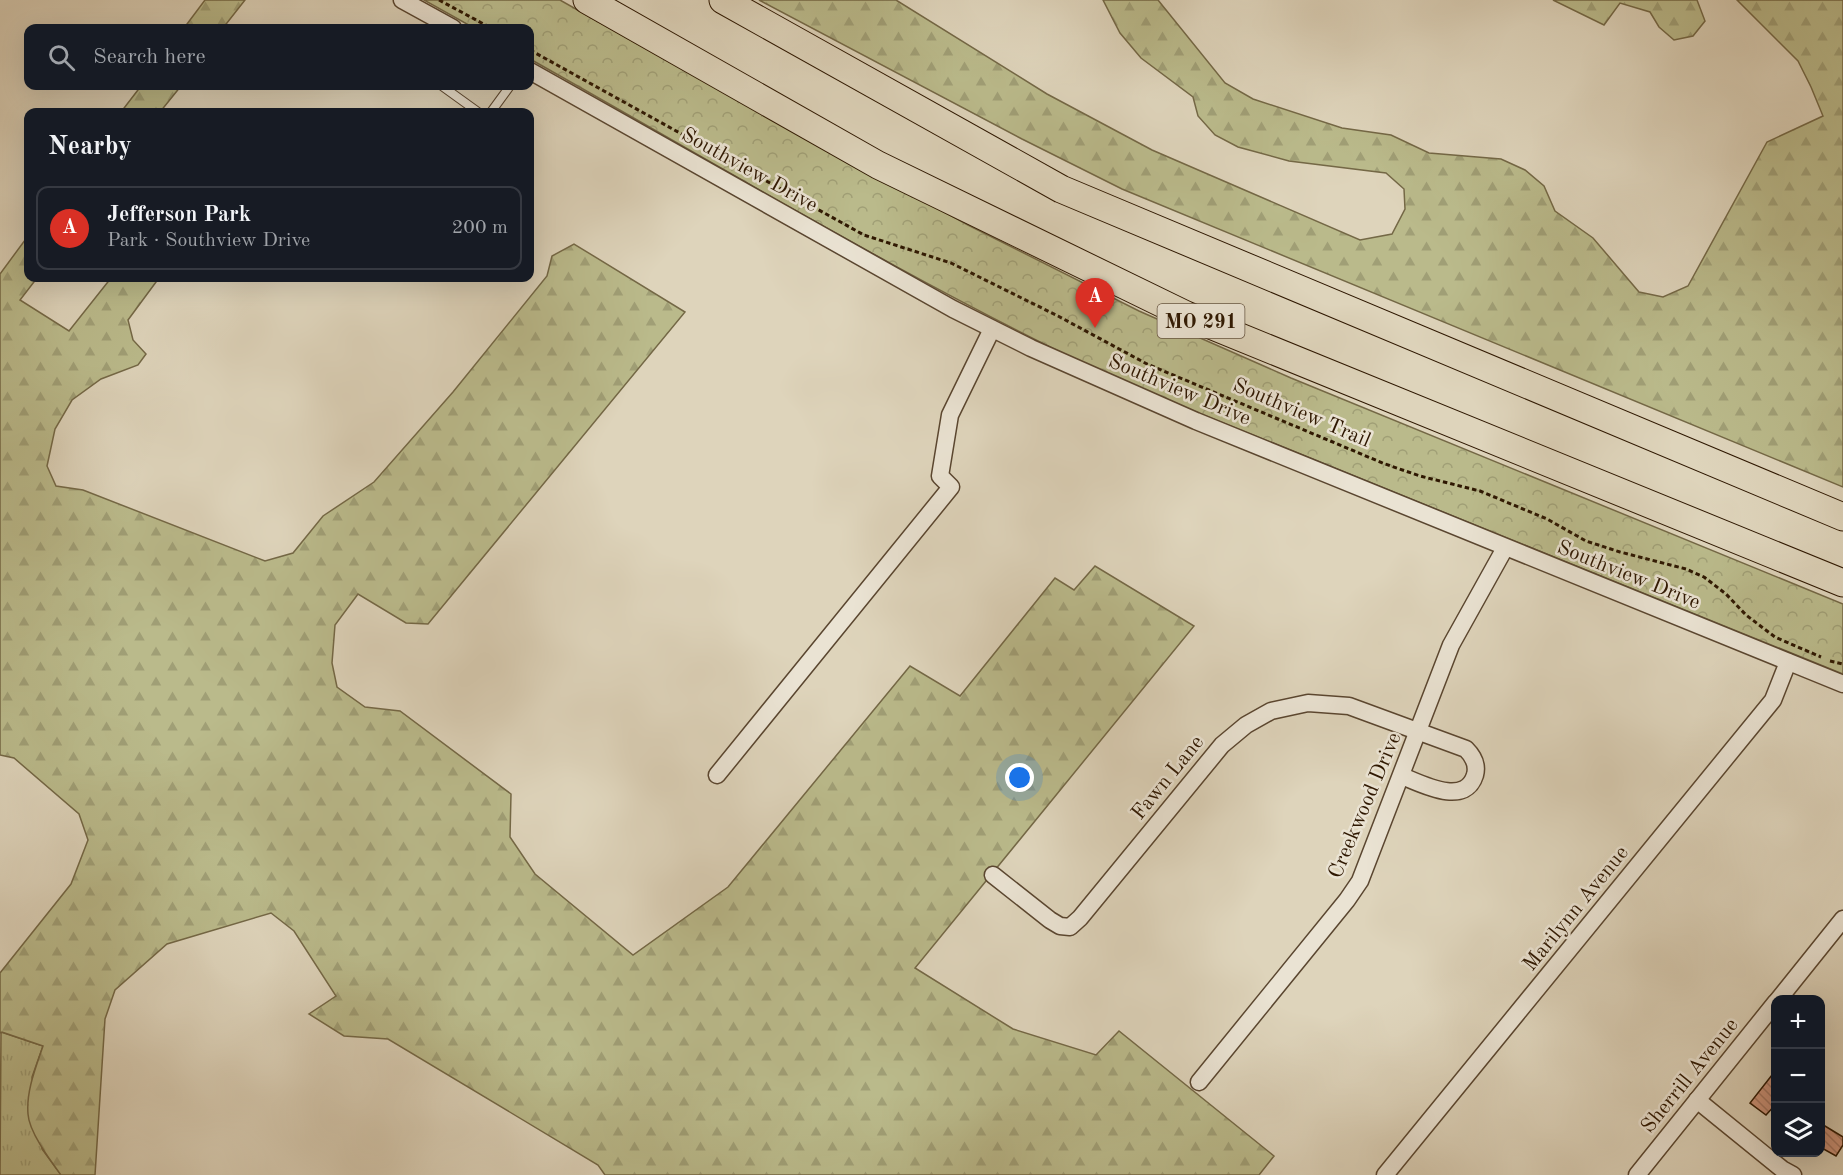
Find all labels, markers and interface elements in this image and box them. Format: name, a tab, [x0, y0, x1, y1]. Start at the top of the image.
search box	[24, 24, 534, 90]
icon: search	[45, 41, 78, 74]
text: Search here	[93, 46, 206, 68]
street label: Southview Drive	[677, 124, 821, 216]
text: Nearby	[48, 134, 132, 160]
text: Jefferson Park	[107, 204, 251, 226]
text: A	[62, 218, 77, 238]
text: 200 m	[452, 218, 508, 238]
text: Park · Southview Drive	[107, 231, 310, 251]
pin: A	[1076, 278, 1114, 328]
road number: MO 291	[1158, 304, 1244, 338]
street label: Southview Drive	[1105, 351, 1254, 430]
street label: Southview Trail	[1229, 375, 1374, 452]
street label: Southview Drive	[1554, 537, 1703, 614]
street label: Creekwood Drive	[1325, 730, 1406, 882]
street label: Fawn Lane	[1128, 732, 1208, 824]
your location	[1005, 763, 1034, 792]
street label: Marilynn Avenue	[1519, 842, 1633, 976]
map controls	[1771, 995, 1825, 1157]
button: +	[1771, 995, 1825, 1049]
street label: Sherrill Avenue	[1638, 1015, 1743, 1137]
button: −	[1771, 1049, 1825, 1103]
button: layers	[1771, 1103, 1825, 1157]

